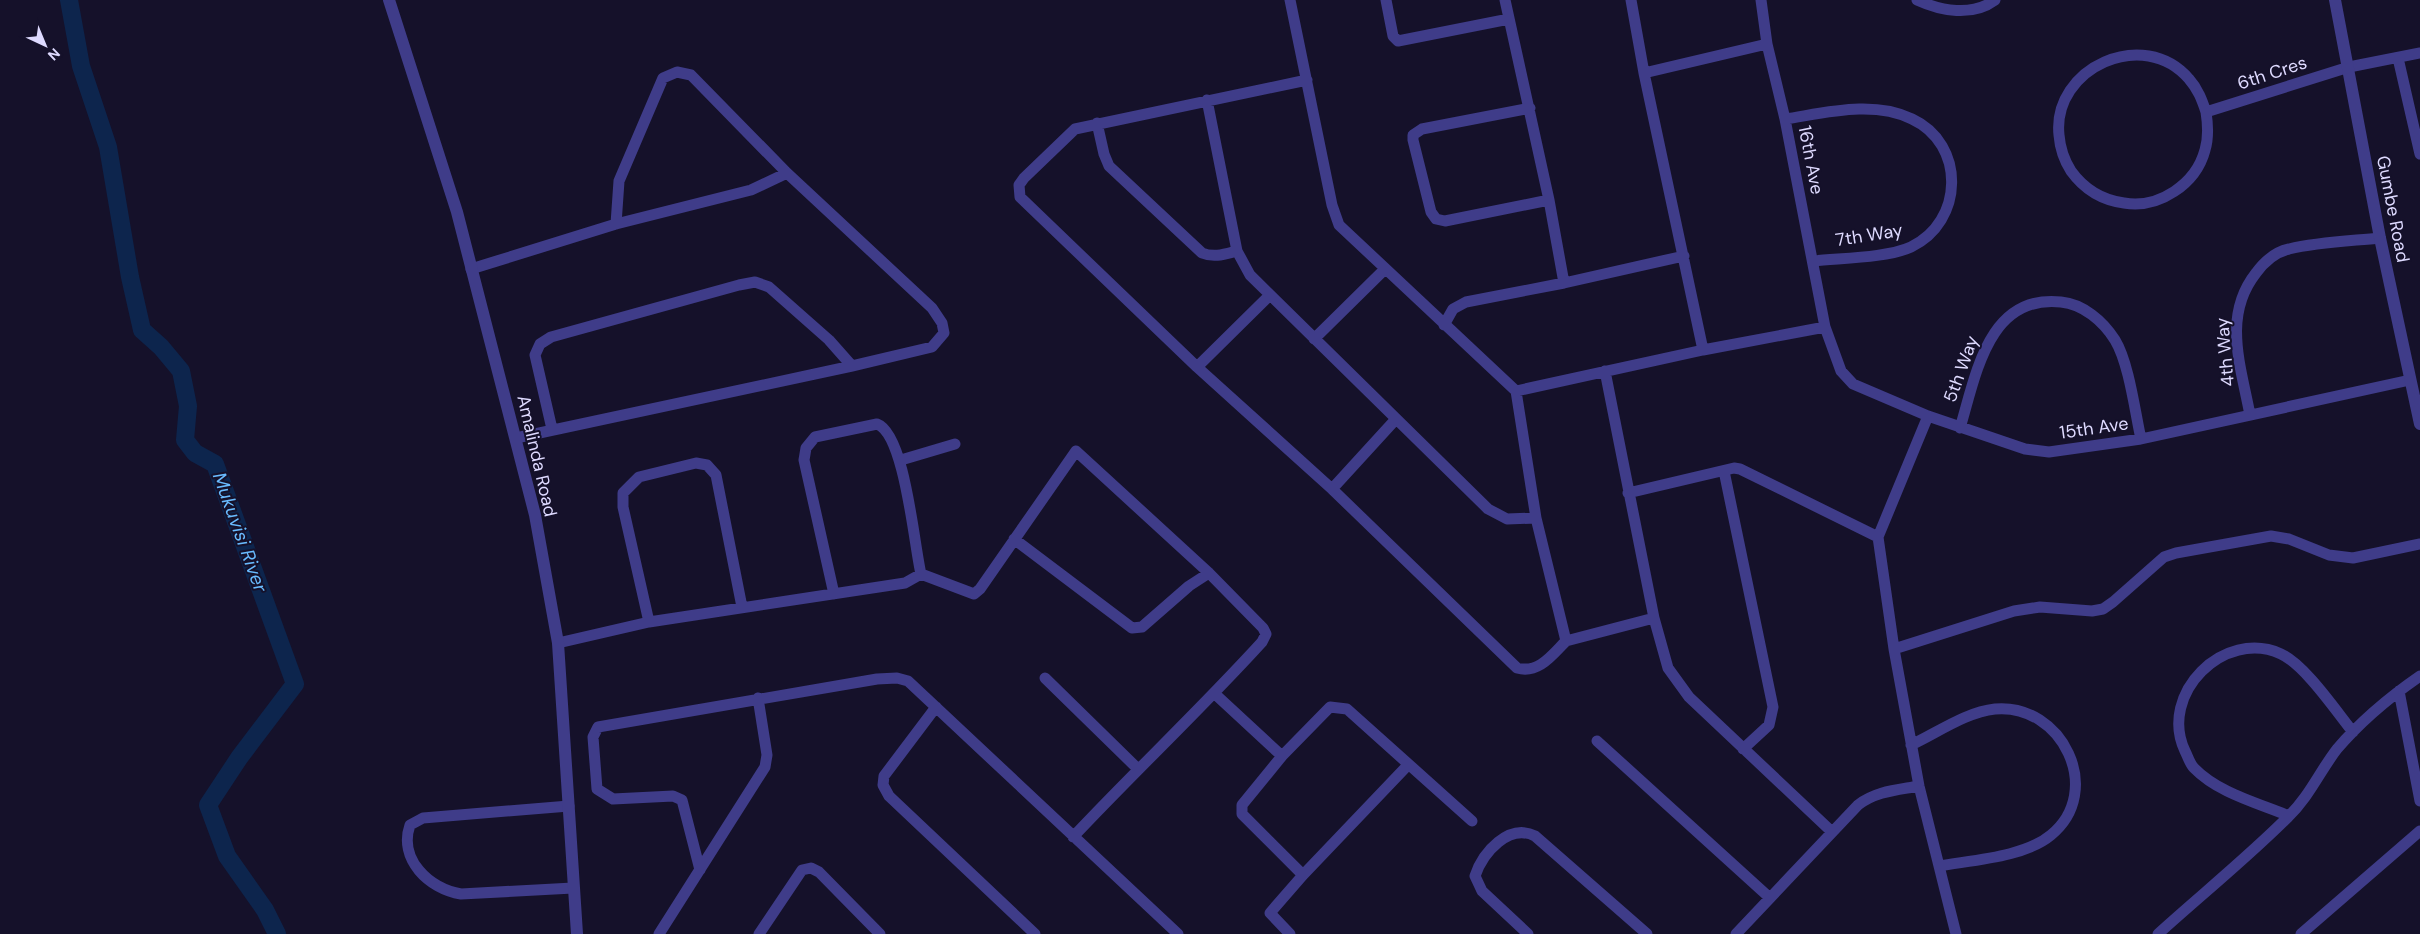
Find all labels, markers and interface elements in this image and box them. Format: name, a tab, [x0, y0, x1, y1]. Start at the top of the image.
north arrow	[20, 20, 70, 70]
text: N	[44, 44, 64, 64]
street label: 6th Cres	[2234, 50, 2310, 96]
street label: 16th Ave	[1793, 124, 1829, 196]
street label: Gumbe Road	[2371, 154, 2415, 264]
street label: 7th Way	[1834, 218, 1904, 252]
street label: 4th Way	[2210, 316, 2240, 388]
street label: 5th Way	[1938, 332, 1984, 406]
street label: Amalinda Road	[511, 393, 563, 519]
street label: 15th Ave	[2058, 411, 2130, 445]
water label: Mukuvisi River	[207, 469, 274, 596]

